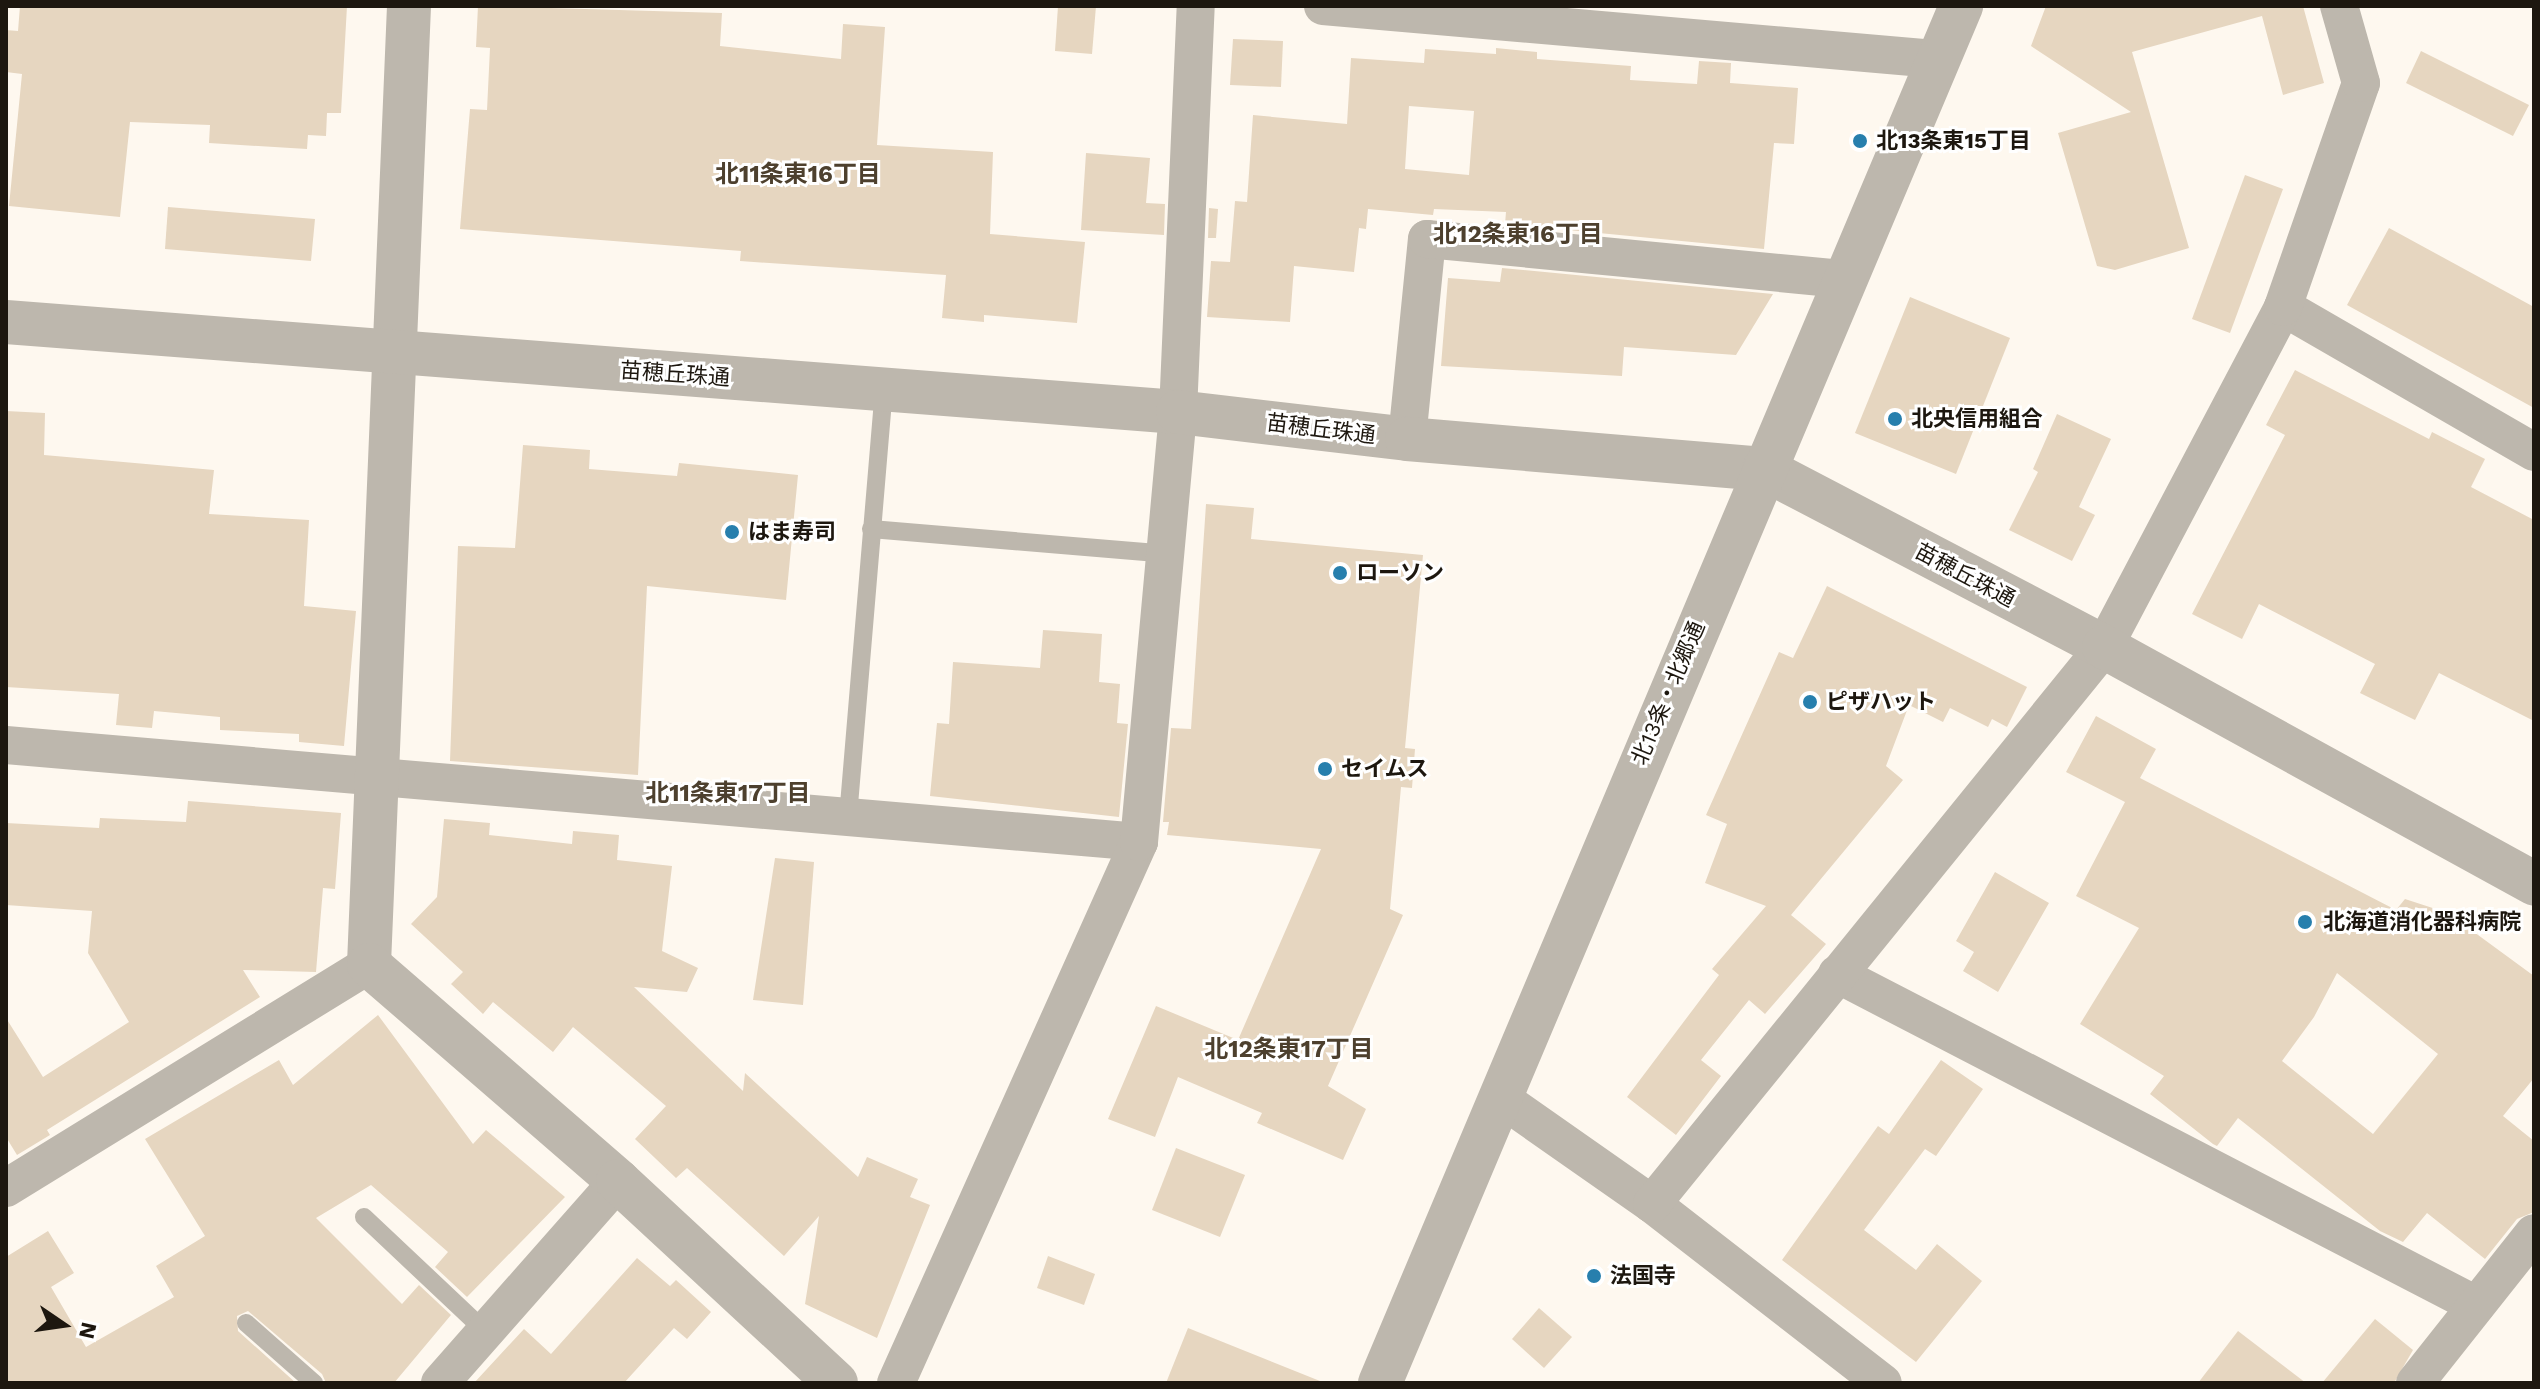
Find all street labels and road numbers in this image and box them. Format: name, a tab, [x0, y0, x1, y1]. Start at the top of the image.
street label: 苗穂丘珠通	[619, 357, 731, 391]
street label: 苗穂丘珠通	[1265, 409, 1377, 449]
street label: 苗穂丘珠通	[1910, 538, 2020, 612]
street label: 北13条・北郷通	[1626, 617, 1710, 769]

